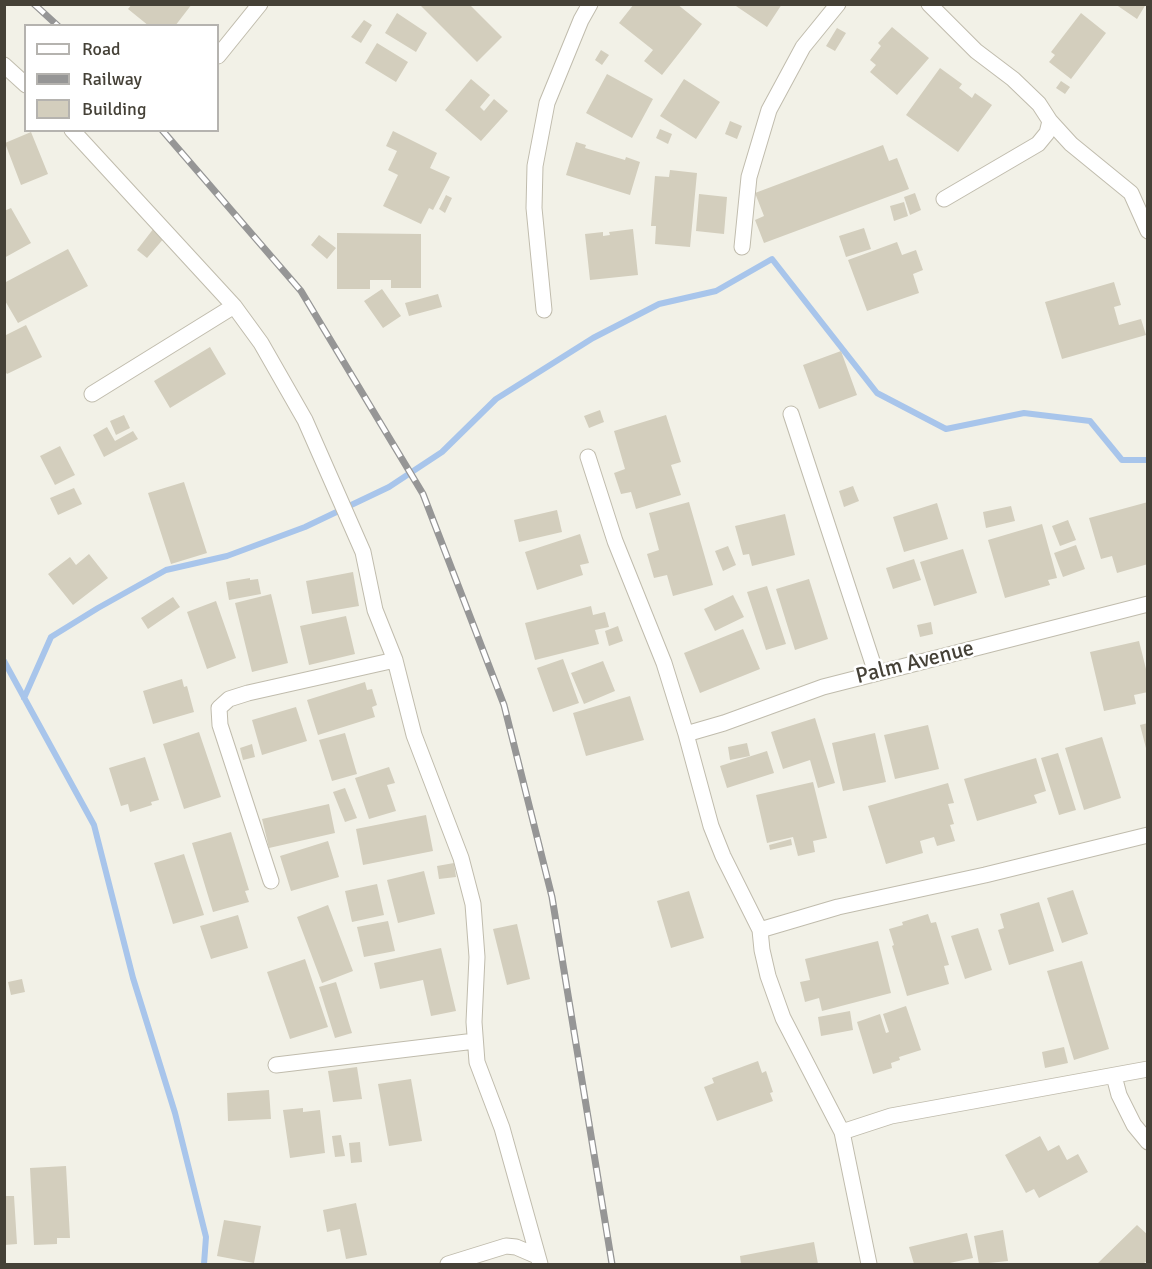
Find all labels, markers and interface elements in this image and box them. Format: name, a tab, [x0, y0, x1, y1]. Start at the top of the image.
legend	[24, 24, 219, 132]
text: Road	[82, 38, 121, 60]
text: Railway	[82, 68, 142, 90]
text: Building	[82, 98, 146, 120]
street label: Palm Avenue	[853, 636, 977, 690]

